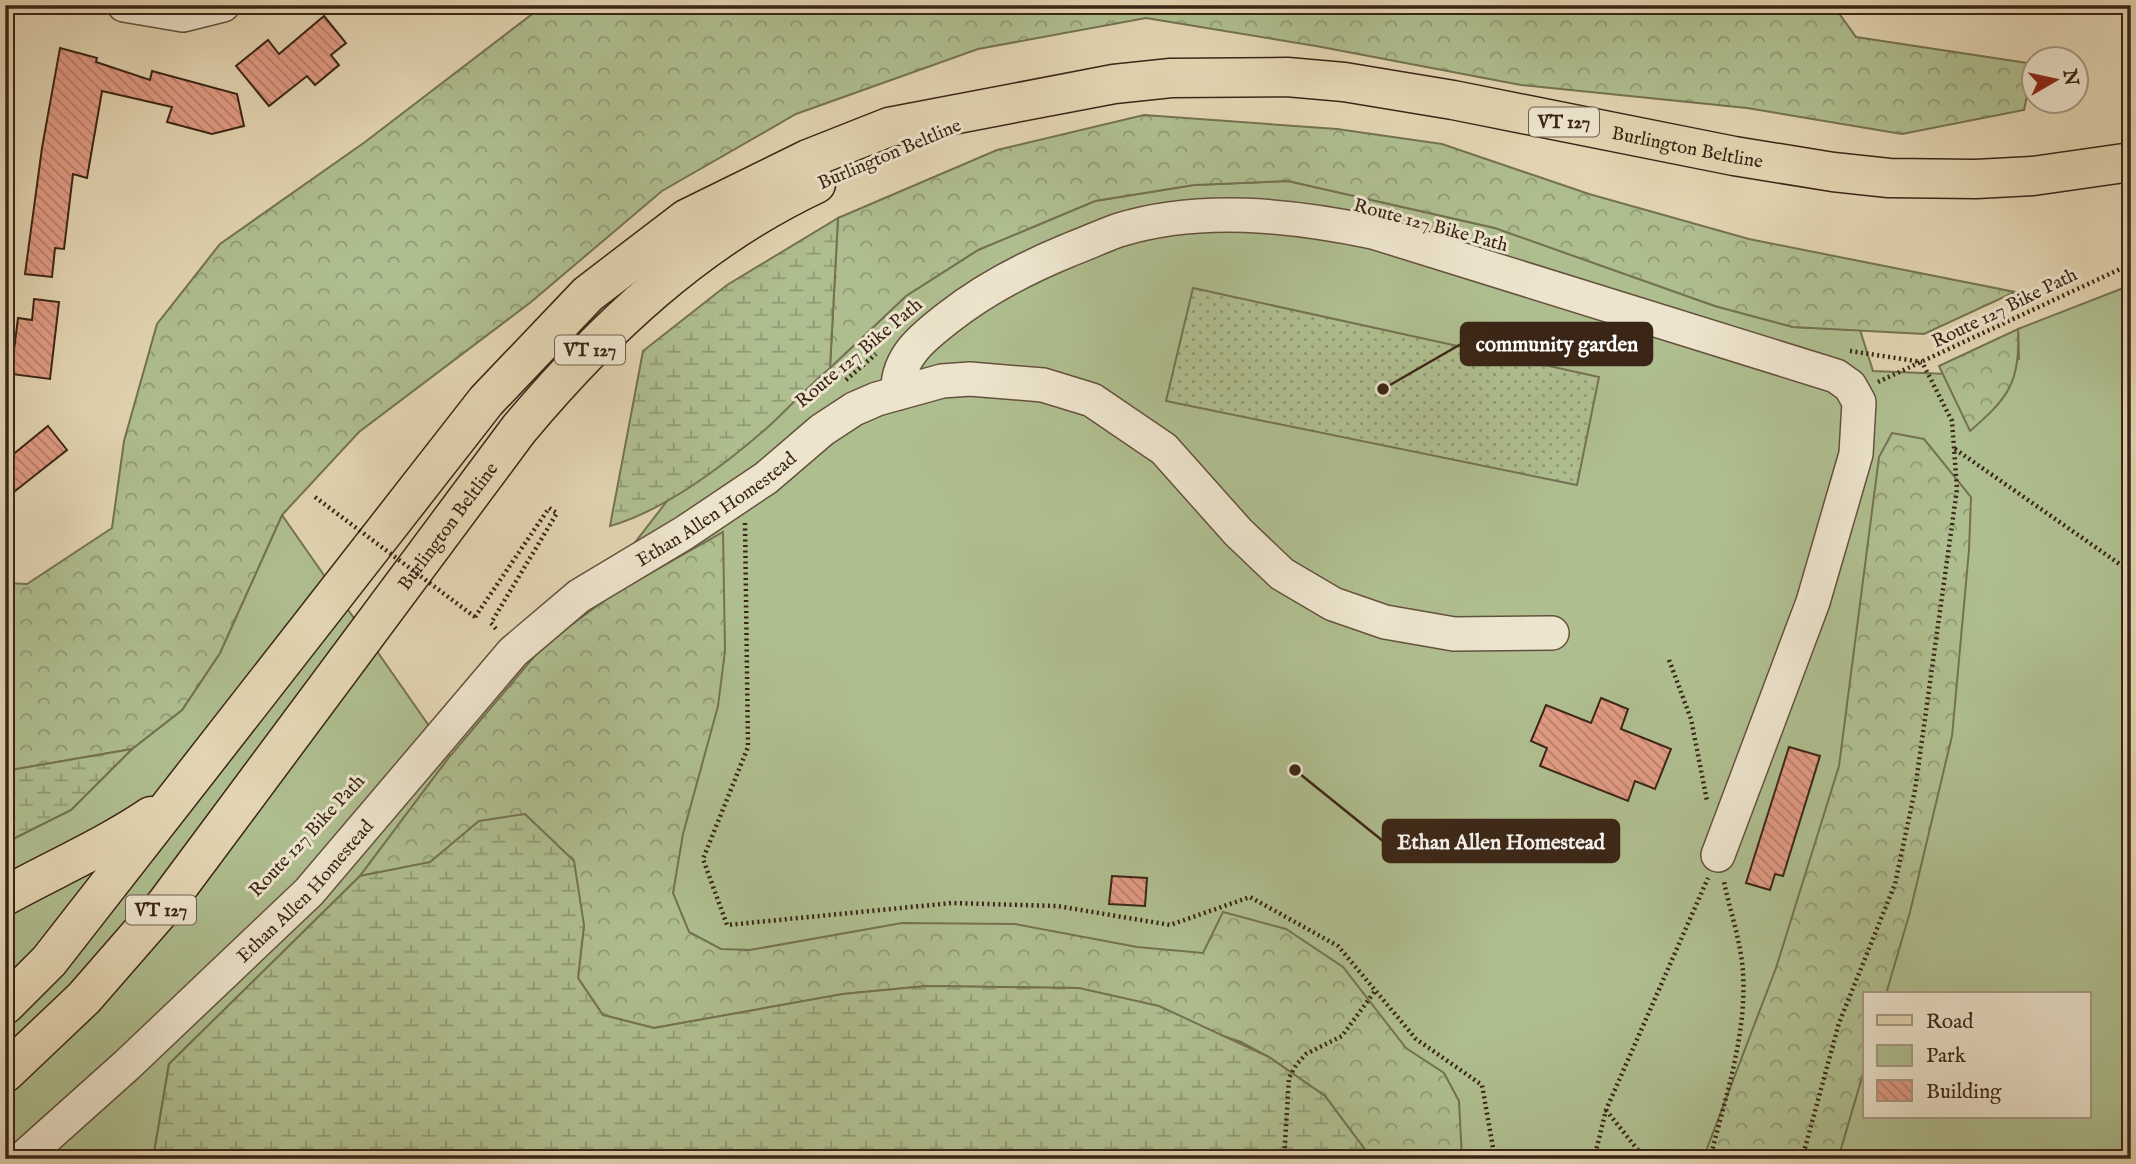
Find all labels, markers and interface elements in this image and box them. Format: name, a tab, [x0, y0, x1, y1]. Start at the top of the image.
north arrow	[2021, 46, 2090, 116]
text: N	[2057, 67, 2083, 88]
road number: VT 127	[1529, 107, 1599, 136]
street label: Burlington Beltline	[815, 114, 965, 196]
street label: Burlington Beltline	[1610, 122, 1765, 175]
street label: Route 127 Bike Path	[1351, 194, 1510, 258]
street label: Route 127 Bike Path	[1928, 263, 2082, 354]
street label: Route 127 Bike Path	[791, 293, 928, 414]
callout: community garden	[1461, 323, 1652, 365]
text: community garden	[1476, 332, 1638, 359]
road number: VT 127	[555, 336, 625, 364]
street label: Ethan Allen Homestead	[632, 447, 803, 573]
street label: Burlington Beltline	[393, 458, 504, 596]
street label: Route 127 Bike Path	[245, 770, 370, 903]
street label: Ethan Allen Homestead	[232, 815, 380, 968]
callout: Ethan Allen Homestead	[1383, 820, 1619, 862]
text: Ethan Allen Homestead	[1397, 830, 1606, 857]
road number: VT 127	[126, 896, 196, 925]
legend	[1863, 992, 2090, 1118]
text: Road	[1926, 1009, 1974, 1036]
text: Park	[1926, 1043, 1967, 1070]
text: Building	[1926, 1079, 2002, 1106]

